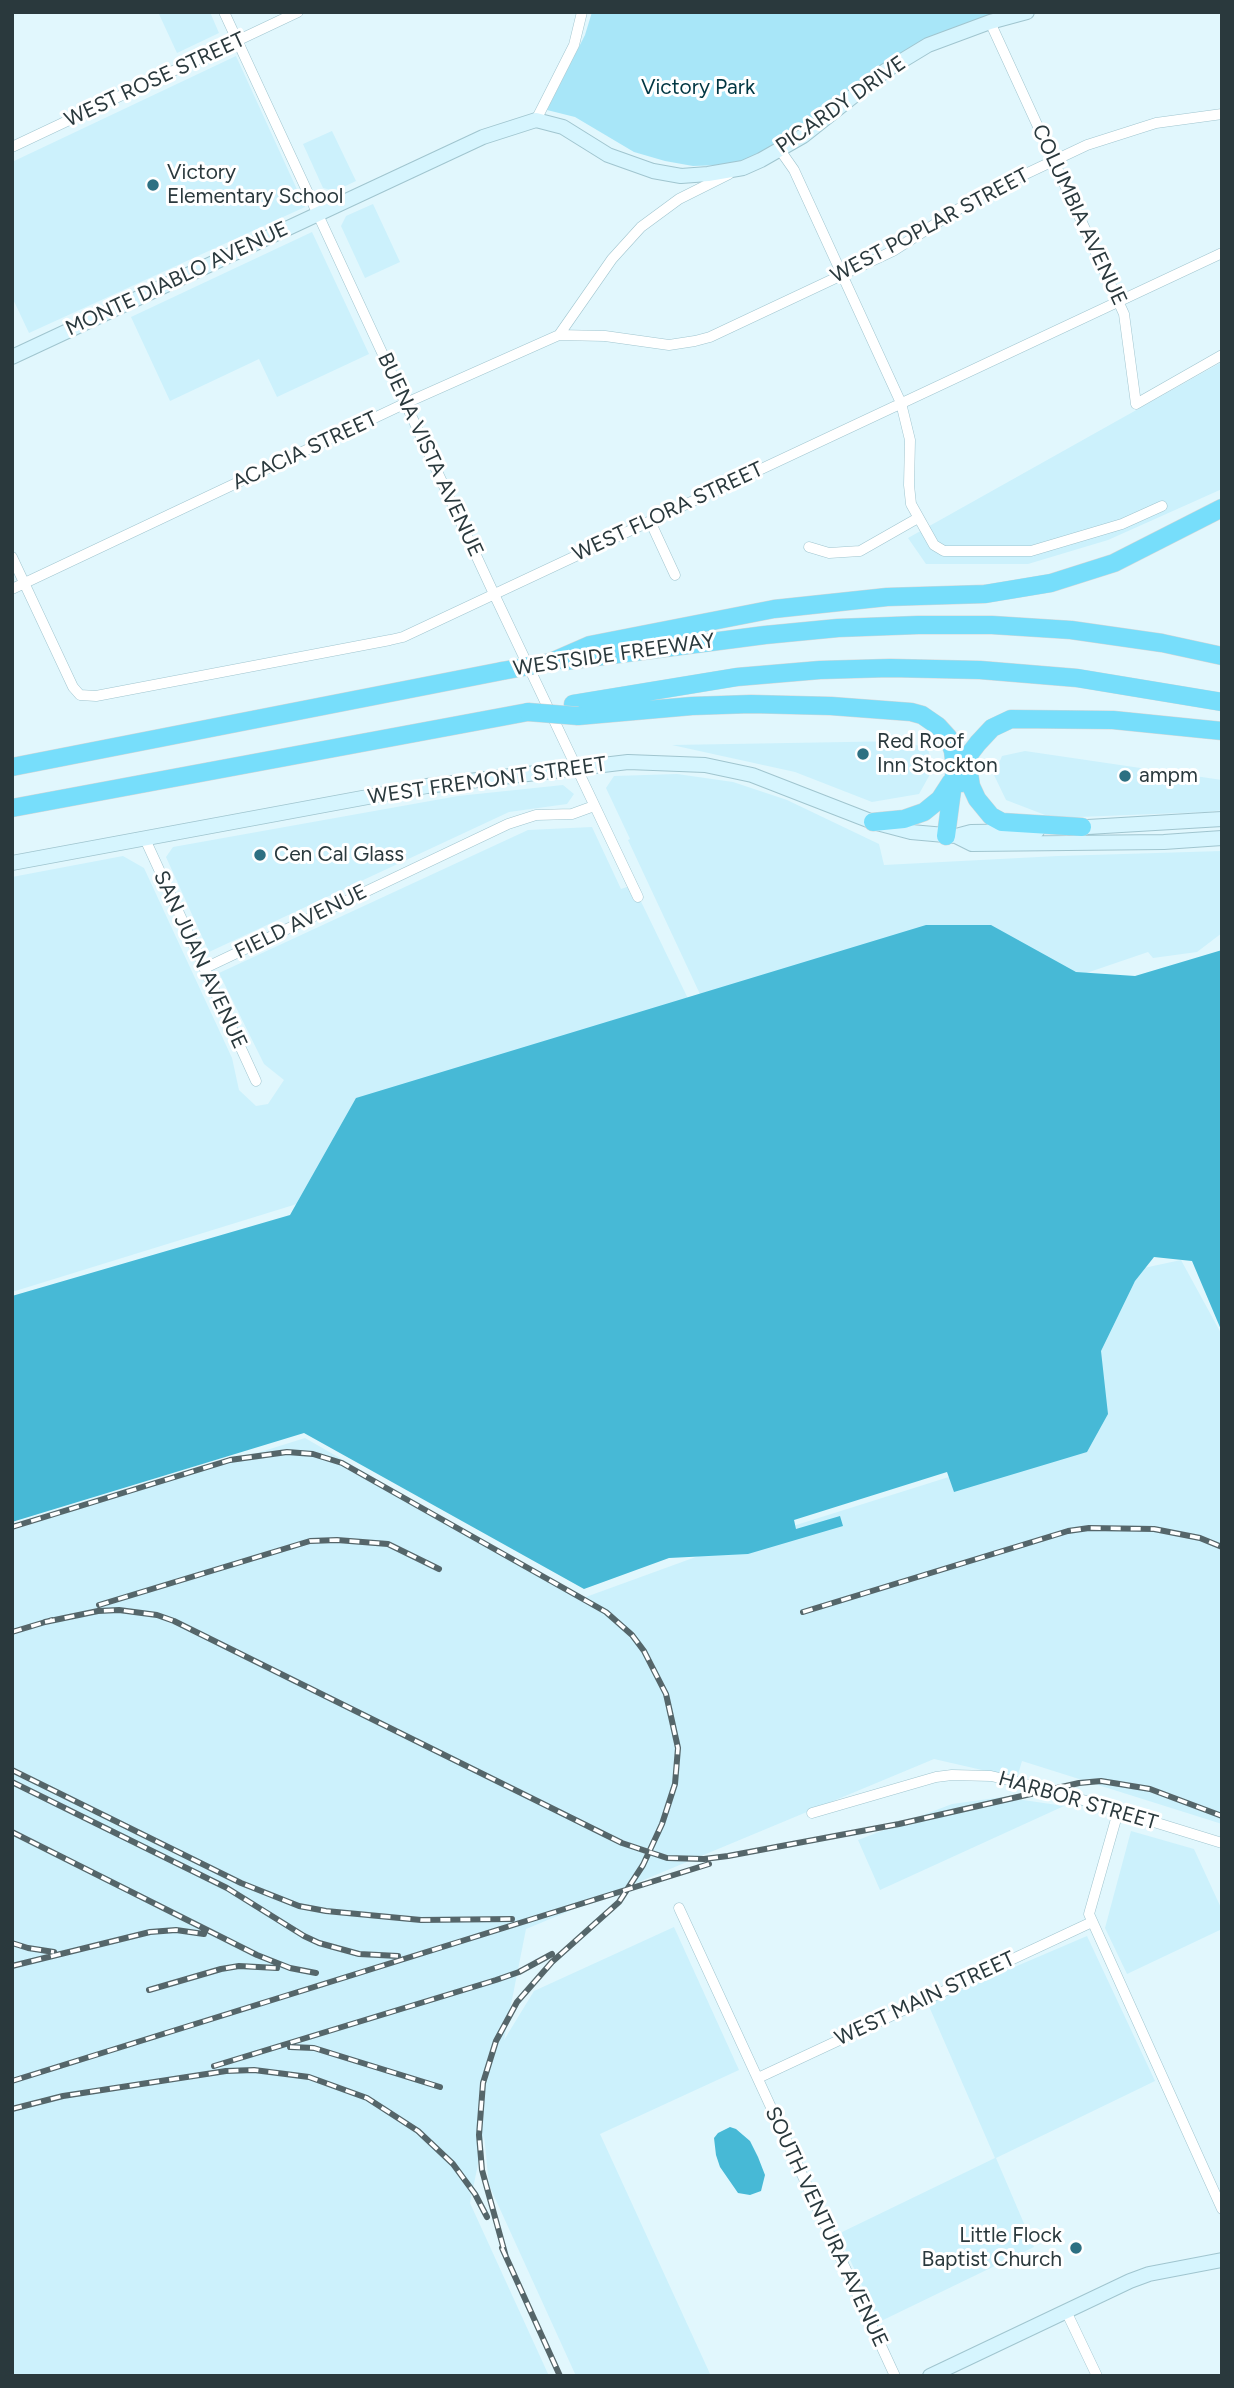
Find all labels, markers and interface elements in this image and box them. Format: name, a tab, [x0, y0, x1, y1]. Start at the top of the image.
street label: WEST ROSE STREET	[61, 27, 249, 133]
street label: PICARDY DRIVE	[771, 51, 911, 159]
park label: Victory Park	[641, 75, 755, 101]
street label: COLUMBIA AVENUE	[1026, 121, 1132, 309]
place label: Victory Elementary School	[167, 160, 343, 210]
street label: WEST POPLAR STREET	[827, 163, 1033, 289]
marker: Victory Elementary School	[145, 177, 161, 193]
street label: MONTE DIABLO AVENUE	[62, 216, 292, 342]
street label: BUENA VISTA AVENUE	[372, 349, 488, 561]
street label: ACACIA STREET	[229, 406, 381, 496]
street label: WEST FLORA STREET	[569, 457, 767, 567]
street label: WESTSIDE FREEWAY	[512, 628, 716, 682]
place label: Red Roof Inn Stockton	[877, 729, 998, 779]
marker: Red Roof Inn Stockton	[855, 746, 871, 762]
street label: WEST FREMONT STREET	[366, 752, 608, 810]
place label: ampm	[1139, 763, 1198, 789]
marker: ampm	[1117, 768, 1133, 784]
place label: Cen Cal Glass	[274, 842, 404, 868]
marker: Cen Cal Glass	[252, 847, 268, 863]
street label: SAN JUAN AVENUE	[148, 867, 252, 1053]
street label: FIELD AVENUE	[231, 879, 371, 965]
street label: HARBOR STREET	[995, 1766, 1161, 1836]
street label: WEST MAIN STREET	[831, 1946, 1019, 2052]
street label: SOUTH VENTURA AVENUE	[759, 2103, 893, 2351]
place label: Little Flock Baptist Church	[922, 2223, 1062, 2273]
marker: Little Flock Baptist Church	[1068, 2240, 1084, 2256]

